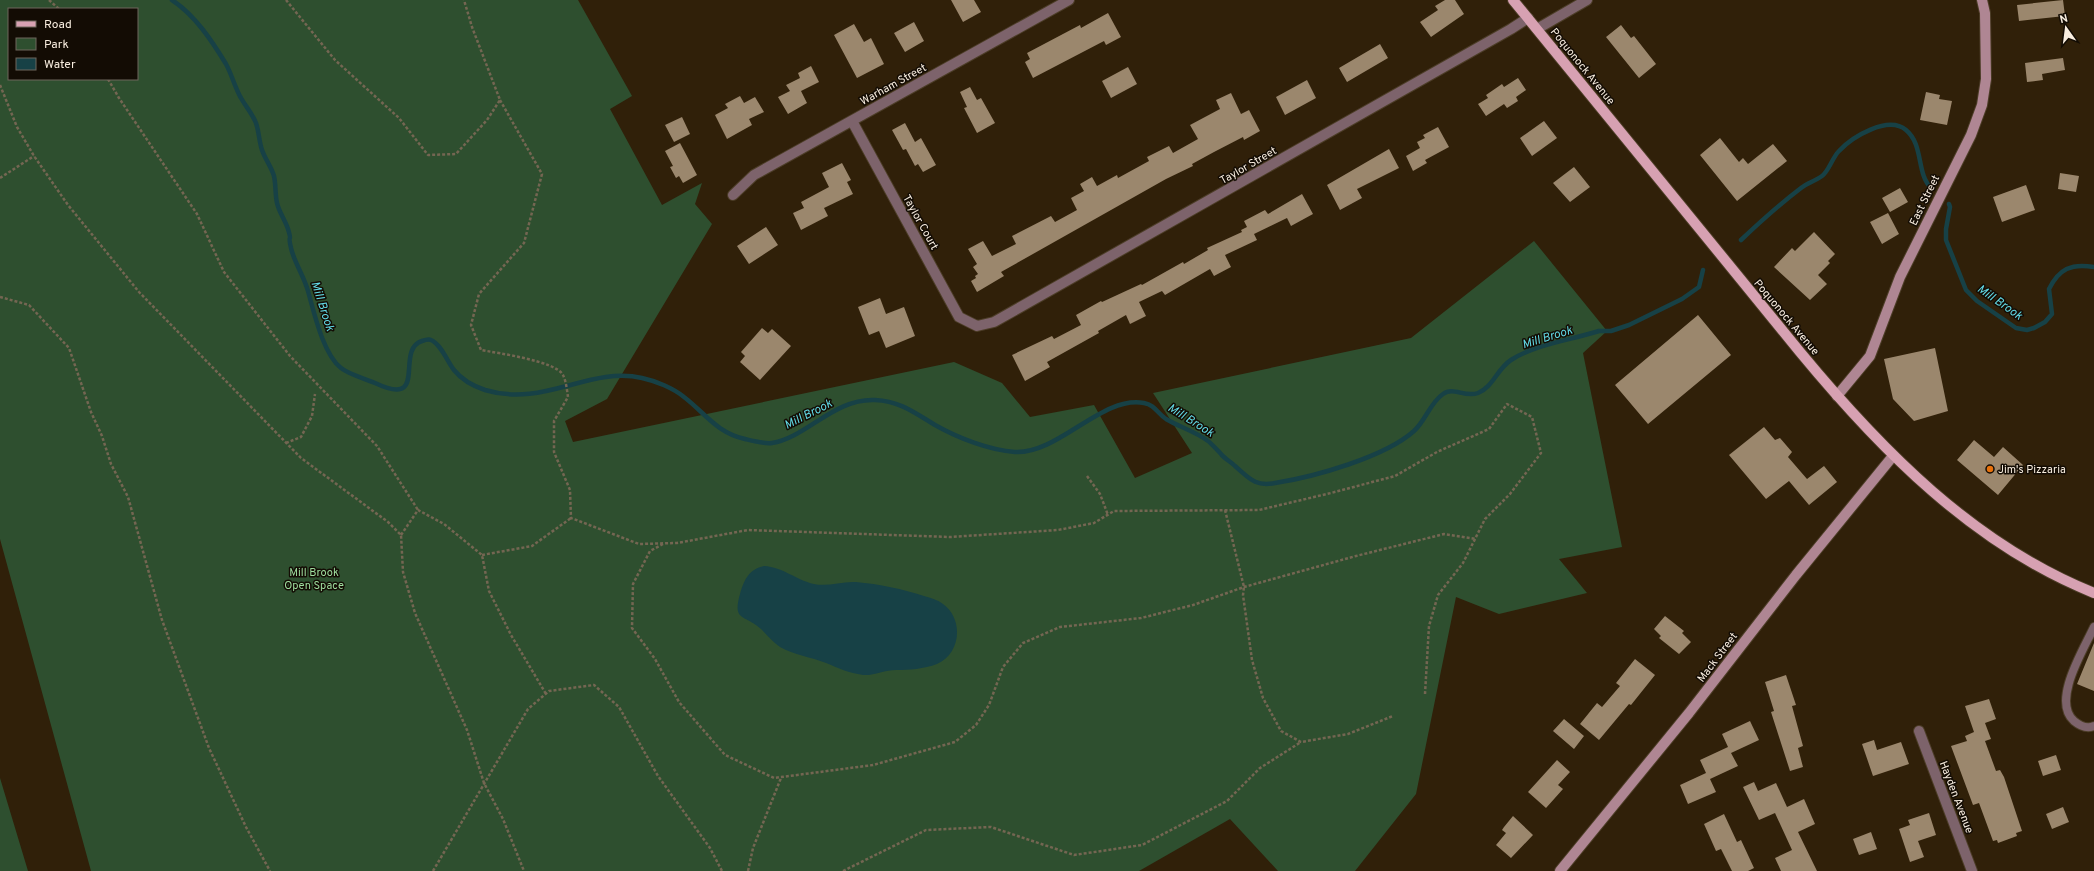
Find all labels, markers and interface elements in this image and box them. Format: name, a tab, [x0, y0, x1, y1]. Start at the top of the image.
legend	[8, 8, 138, 80]
north arrow	[2046, 8, 2086, 48]
text: N	[2058, 12, 2069, 27]
text: Road	[44, 17, 72, 33]
street label: Poquonock Avenue	[1547, 25, 1617, 108]
text: Park	[44, 37, 69, 53]
text: Water	[44, 57, 76, 73]
street label: Warham Street	[858, 61, 929, 109]
street label: Taylor Street	[1218, 144, 1279, 188]
street label: East Street	[1907, 173, 1943, 228]
street label: Taylor Court	[899, 192, 941, 253]
street label: Poquonock Avenue	[1750, 277, 1822, 358]
water label: Mill Brook	[306, 279, 338, 334]
water label: Mill Brook	[1974, 281, 2026, 325]
water label: Mill Brook	[1520, 322, 1575, 353]
water label: Mill Brook	[782, 396, 836, 434]
water label: Mill Brook	[1164, 400, 1217, 442]
place label: Jim's Pizzaria	[1998, 463, 2066, 477]
marker: Jim's Pizzaria	[1985, 464, 1995, 474]
park label: Mill Brook Open Space	[284, 566, 344, 593]
street label: Mack Street	[1695, 630, 1741, 685]
street label: Hayden Avenue	[1936, 759, 1976, 836]

